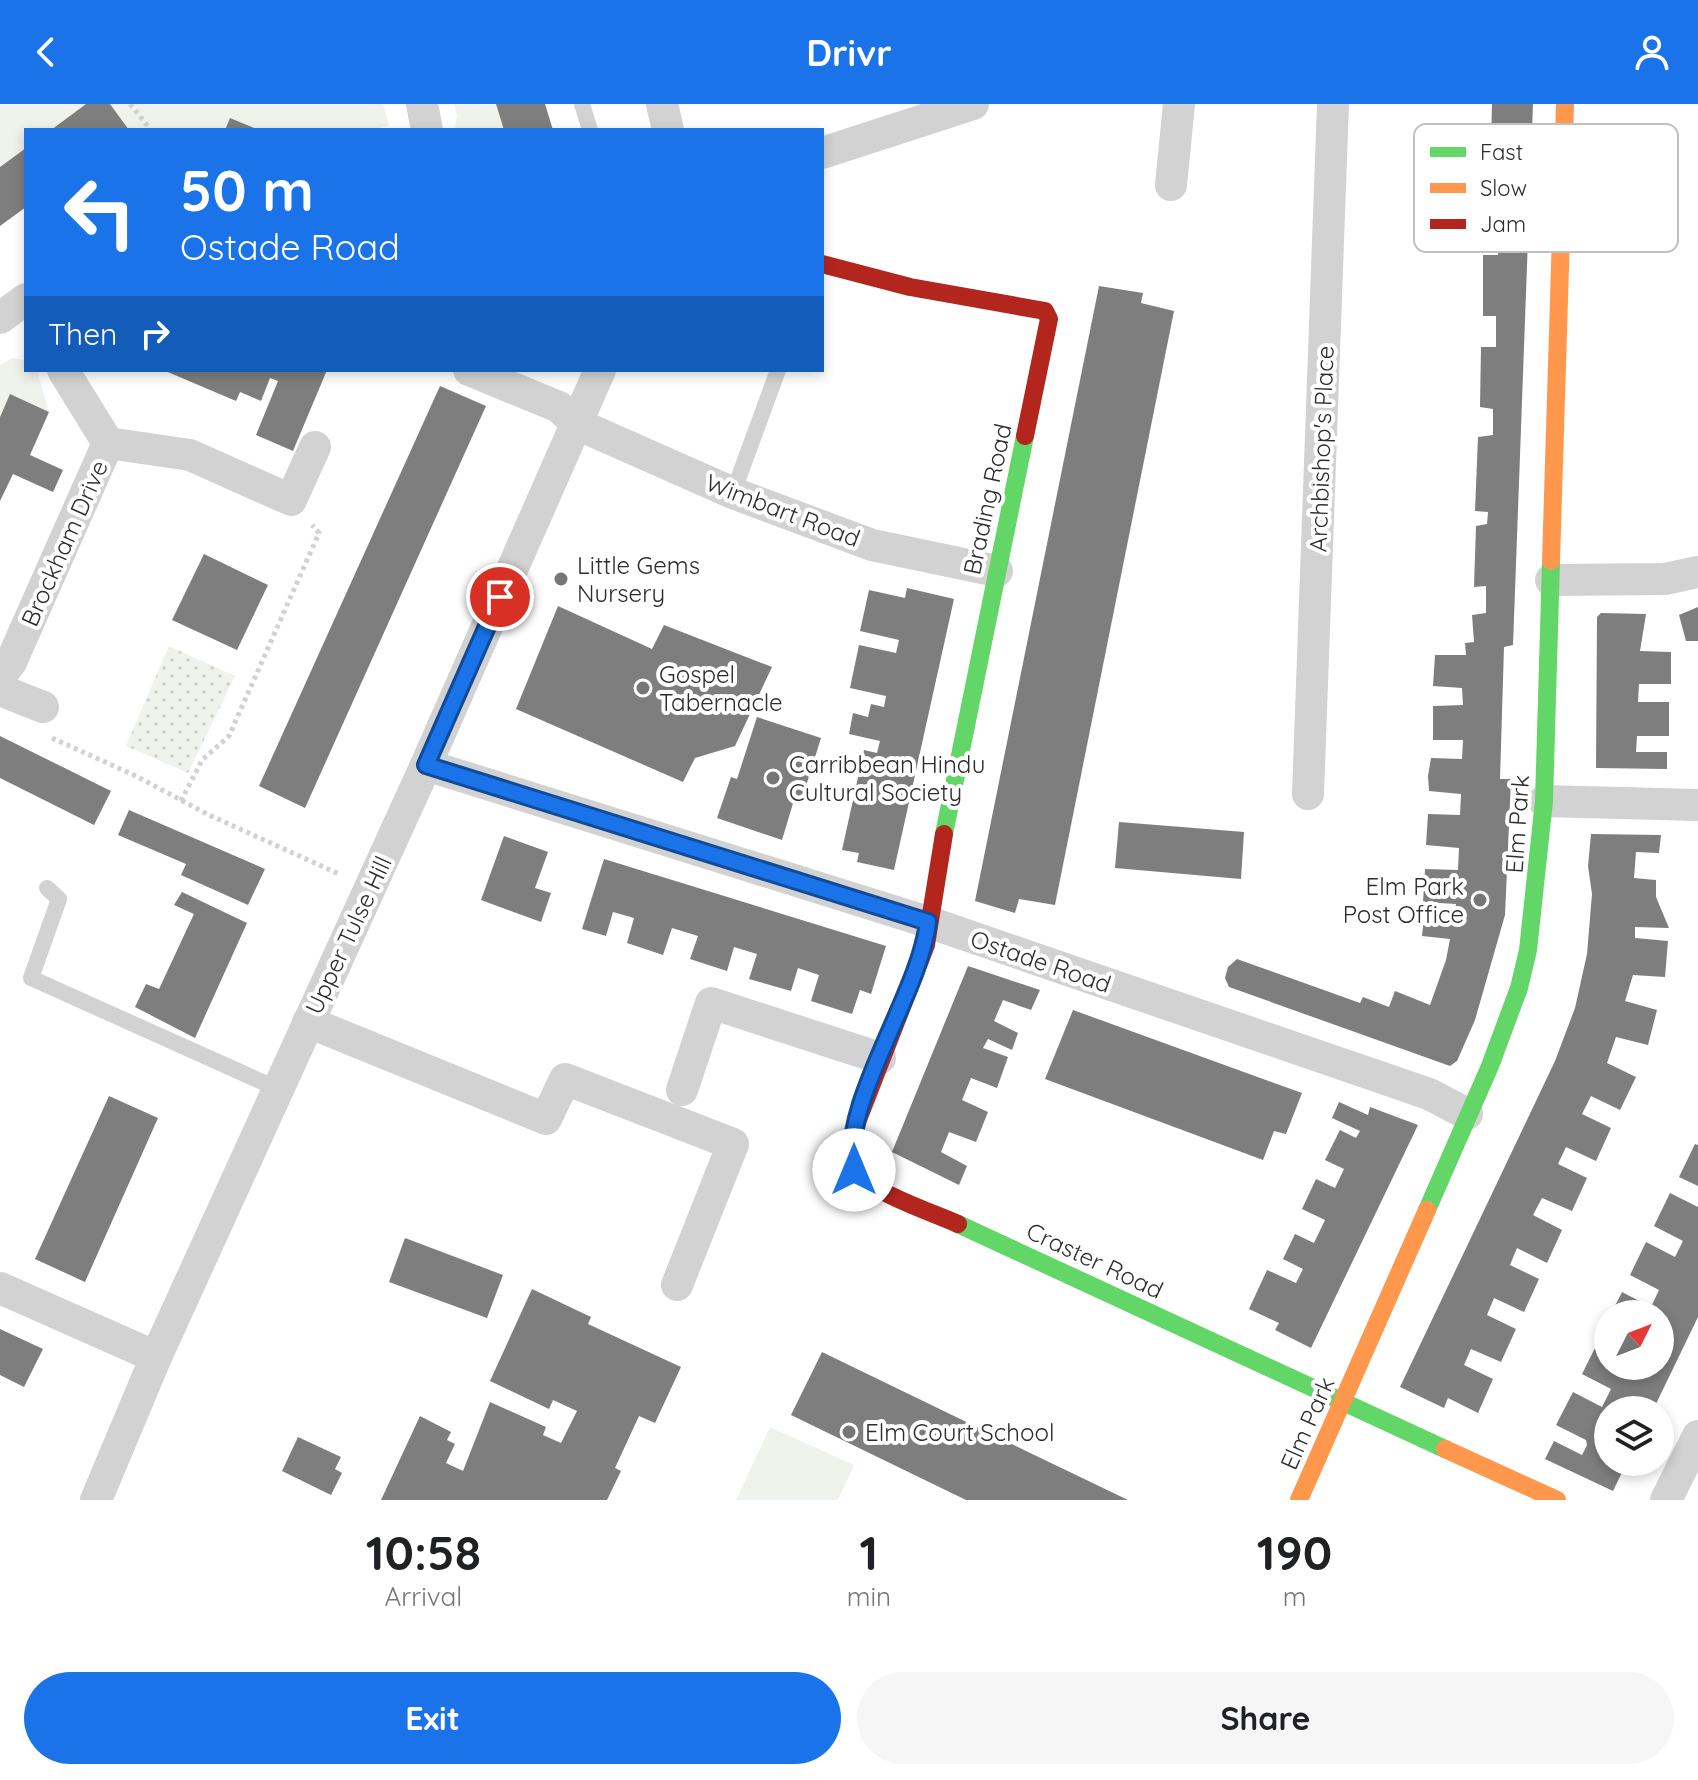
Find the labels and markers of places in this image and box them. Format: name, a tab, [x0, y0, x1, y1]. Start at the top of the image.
place label: Little Gems Nursery	[577, 550, 700, 608]
pin	[466, 563, 534, 631]
marker: Little Gems Nursery	[552, 570, 570, 588]
place label: Gospel Tabernacle	[659, 659, 783, 717]
marker: Gospel Tabernacle	[634, 679, 652, 697]
place label: Carribbean Hindu Cultural Society	[789, 749, 985, 807]
marker: Carribbean Hindu Cultural Society	[764, 769, 782, 787]
place label: Elm Park Post Office	[1343, 871, 1464, 929]
marker: Elm Park Post Office	[1471, 891, 1489, 909]
place label: Elm Court School	[865, 1417, 1054, 1447]
marker: Elm Court School	[840, 1423, 858, 1441]

